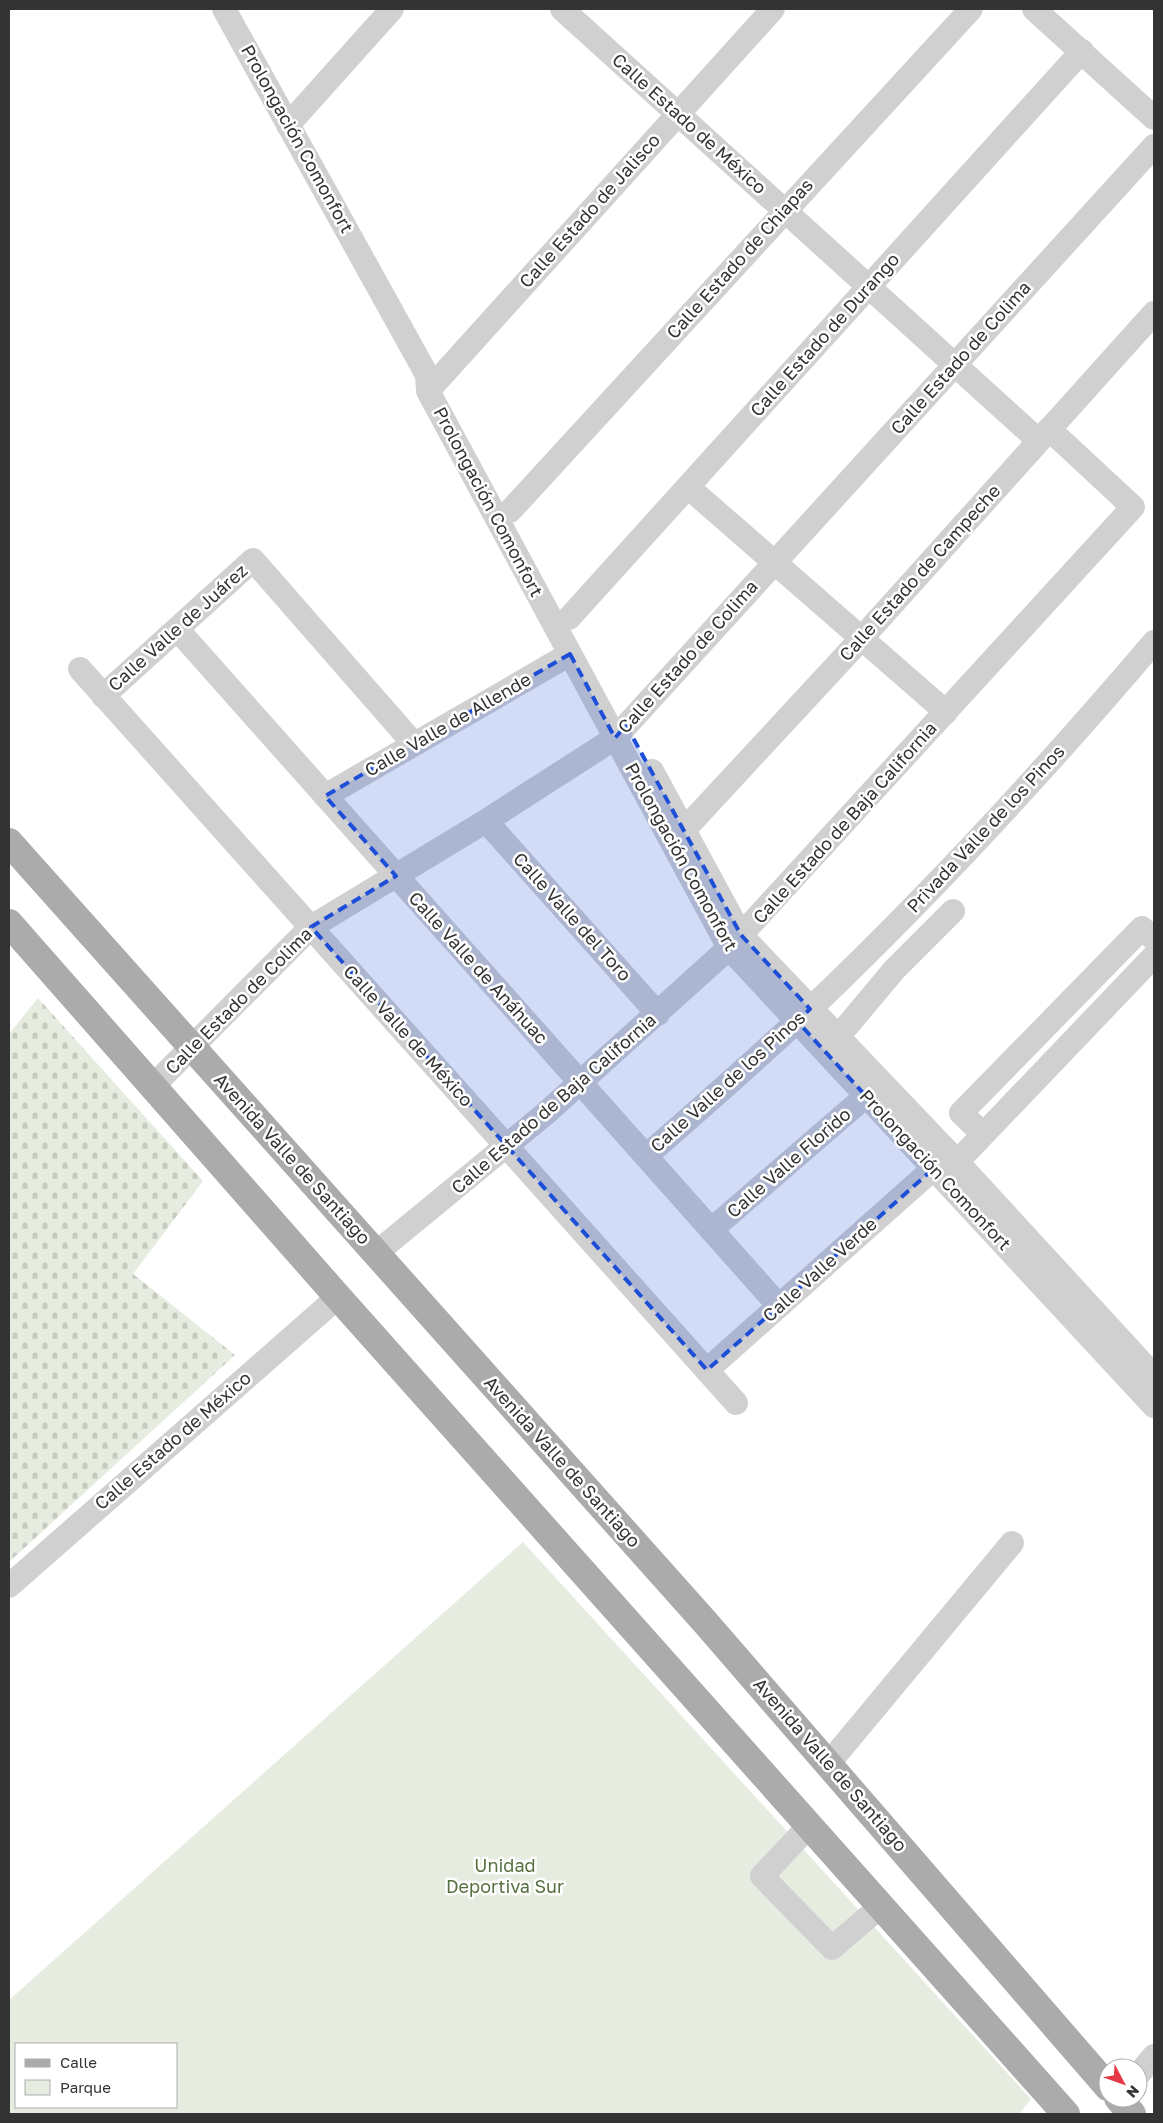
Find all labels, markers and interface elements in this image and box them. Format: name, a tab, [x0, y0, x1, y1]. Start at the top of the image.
street label: Prolongación Comonfort	[237, 41, 359, 236]
street label: Calle Estado de México	[608, 48, 771, 198]
street label: Calle Estado de Jalisco	[514, 129, 664, 292]
street label: Calle Estado de Chiapas	[661, 174, 817, 343]
street label: Calle Estado de Durango	[745, 248, 903, 421]
street label: Calle Estado de Colima	[886, 276, 1035, 439]
street label: Prolongación Comonfort	[429, 403, 548, 600]
street label: Calle Estado de Campeche	[834, 479, 1004, 665]
street label: Calle Valle de Juárez	[103, 559, 251, 696]
street label: Calle Estado de Colima	[613, 575, 762, 738]
street label: Calle Valle de Allende	[361, 668, 534, 781]
street label: Calle Estado de Baja California	[748, 717, 941, 928]
street label: Privada Valle de los Pinos	[902, 740, 1069, 917]
street label: Prolongación Comonfort	[621, 759, 743, 954]
street label: Calle Valle del Toro	[509, 847, 636, 985]
street label: Calle Valle de Anáhuac	[405, 887, 553, 1048]
street label: Calle Estado de Colima	[160, 922, 316, 1078]
street label: Calle Valle de México	[339, 960, 478, 1111]
street label: Calle Valle de los Pinos	[645, 1006, 809, 1157]
street label: Calle Estado de Baja California	[447, 1008, 660, 1198]
street label: Avenida Valle de Santiago	[210, 1068, 375, 1248]
street label: Prolongación Comonfort	[855, 1084, 1016, 1254]
street label: Calle Valle Florido	[722, 1102, 855, 1222]
street label: Calle Valle Verde	[758, 1212, 881, 1326]
street label: Calle Estado de México	[90, 1366, 255, 1514]
street label: Avenida Valle de Santiago	[480, 1371, 645, 1551]
street label: Avenida Valle de Santiago	[749, 1673, 912, 1856]
park label: Unidad Deportiva Sur	[446, 1854, 564, 1897]
legend	[15, 2043, 178, 2108]
text: Calle	[60, 2053, 97, 2071]
north arrow	[1098, 2058, 1148, 2108]
text: Parque	[60, 2078, 111, 2096]
text: N	[1123, 2082, 1143, 2101]

